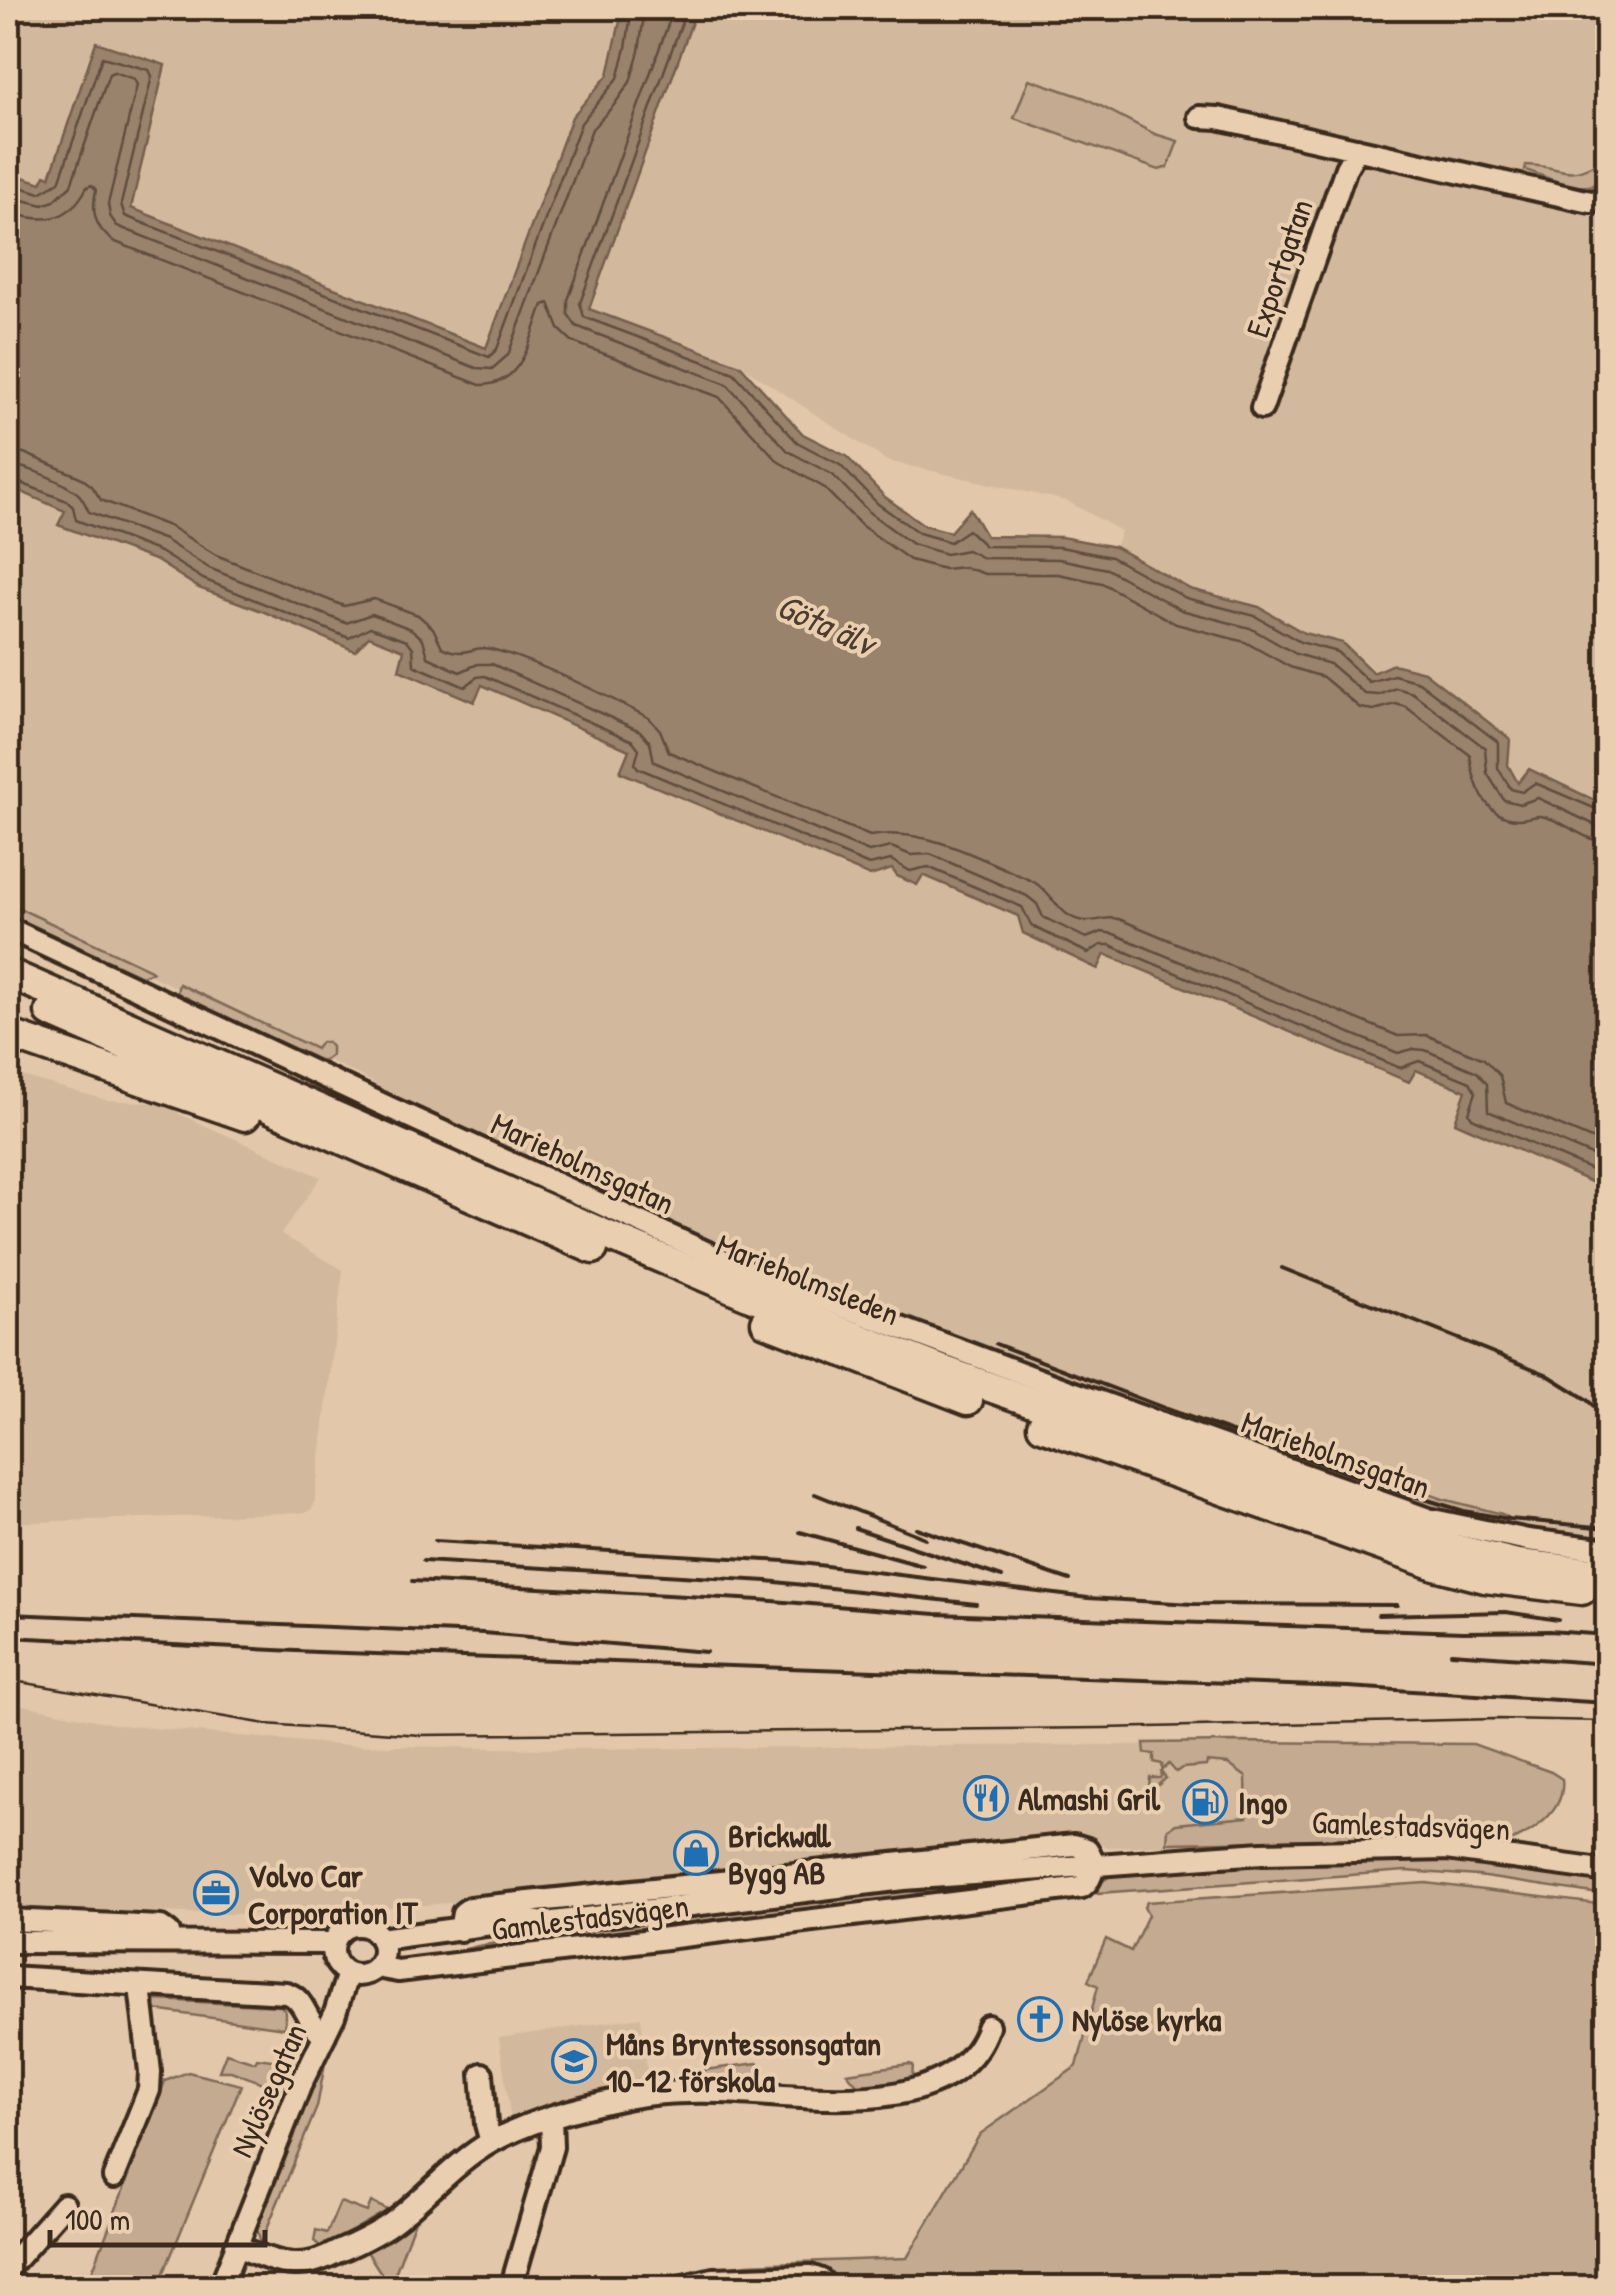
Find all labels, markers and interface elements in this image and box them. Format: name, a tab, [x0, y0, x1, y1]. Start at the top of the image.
street label: Exportgatan	[1235, 193, 1323, 343]
water label: Göta älv	[770, 582, 886, 668]
street label: Marieholmsgatan	[484, 1102, 682, 1224]
street label: Marieholmsleden	[710, 1223, 906, 1335]
street label: Marieholmsgatan	[1236, 1400, 1436, 1508]
restaurant icon: Almashi Gril	[963, 1775, 1009, 1821]
place label: Almashi Gril	[1018, 1777, 1162, 1820]
fuel station icon: Ingo	[1182, 1779, 1228, 1825]
place label: Ingo	[1238, 1781, 1287, 1825]
street label: Gamlestadsvägen	[1311, 1800, 1511, 1850]
place label: Brickwall Bygg AB	[728, 1814, 832, 1895]
shop icon: Brickwall Bygg AB	[673, 1830, 719, 1876]
place label: Volvo Car Corporation IT	[248, 1854, 419, 1935]
office icon: Volvo Car Corporation IT	[193, 1870, 239, 1916]
street label: Gamlestadsvägen	[489, 1884, 691, 1950]
church icon: Nylöse kyrka	[1017, 1996, 1063, 2042]
place label: Nylöse kyrka	[1072, 1998, 1222, 2042]
street label: Nylösegatan	[220, 2016, 316, 2164]
place label: Måns Bryntessonsgatan 10-12 förskola	[606, 2022, 881, 2102]
school or university icon: Måns Bryntessonsgatan 10-12 förskola	[551, 2038, 597, 2084]
scale bar	[50, 2185, 265, 2247]
text: 100 m	[65, 2199, 130, 2239]

